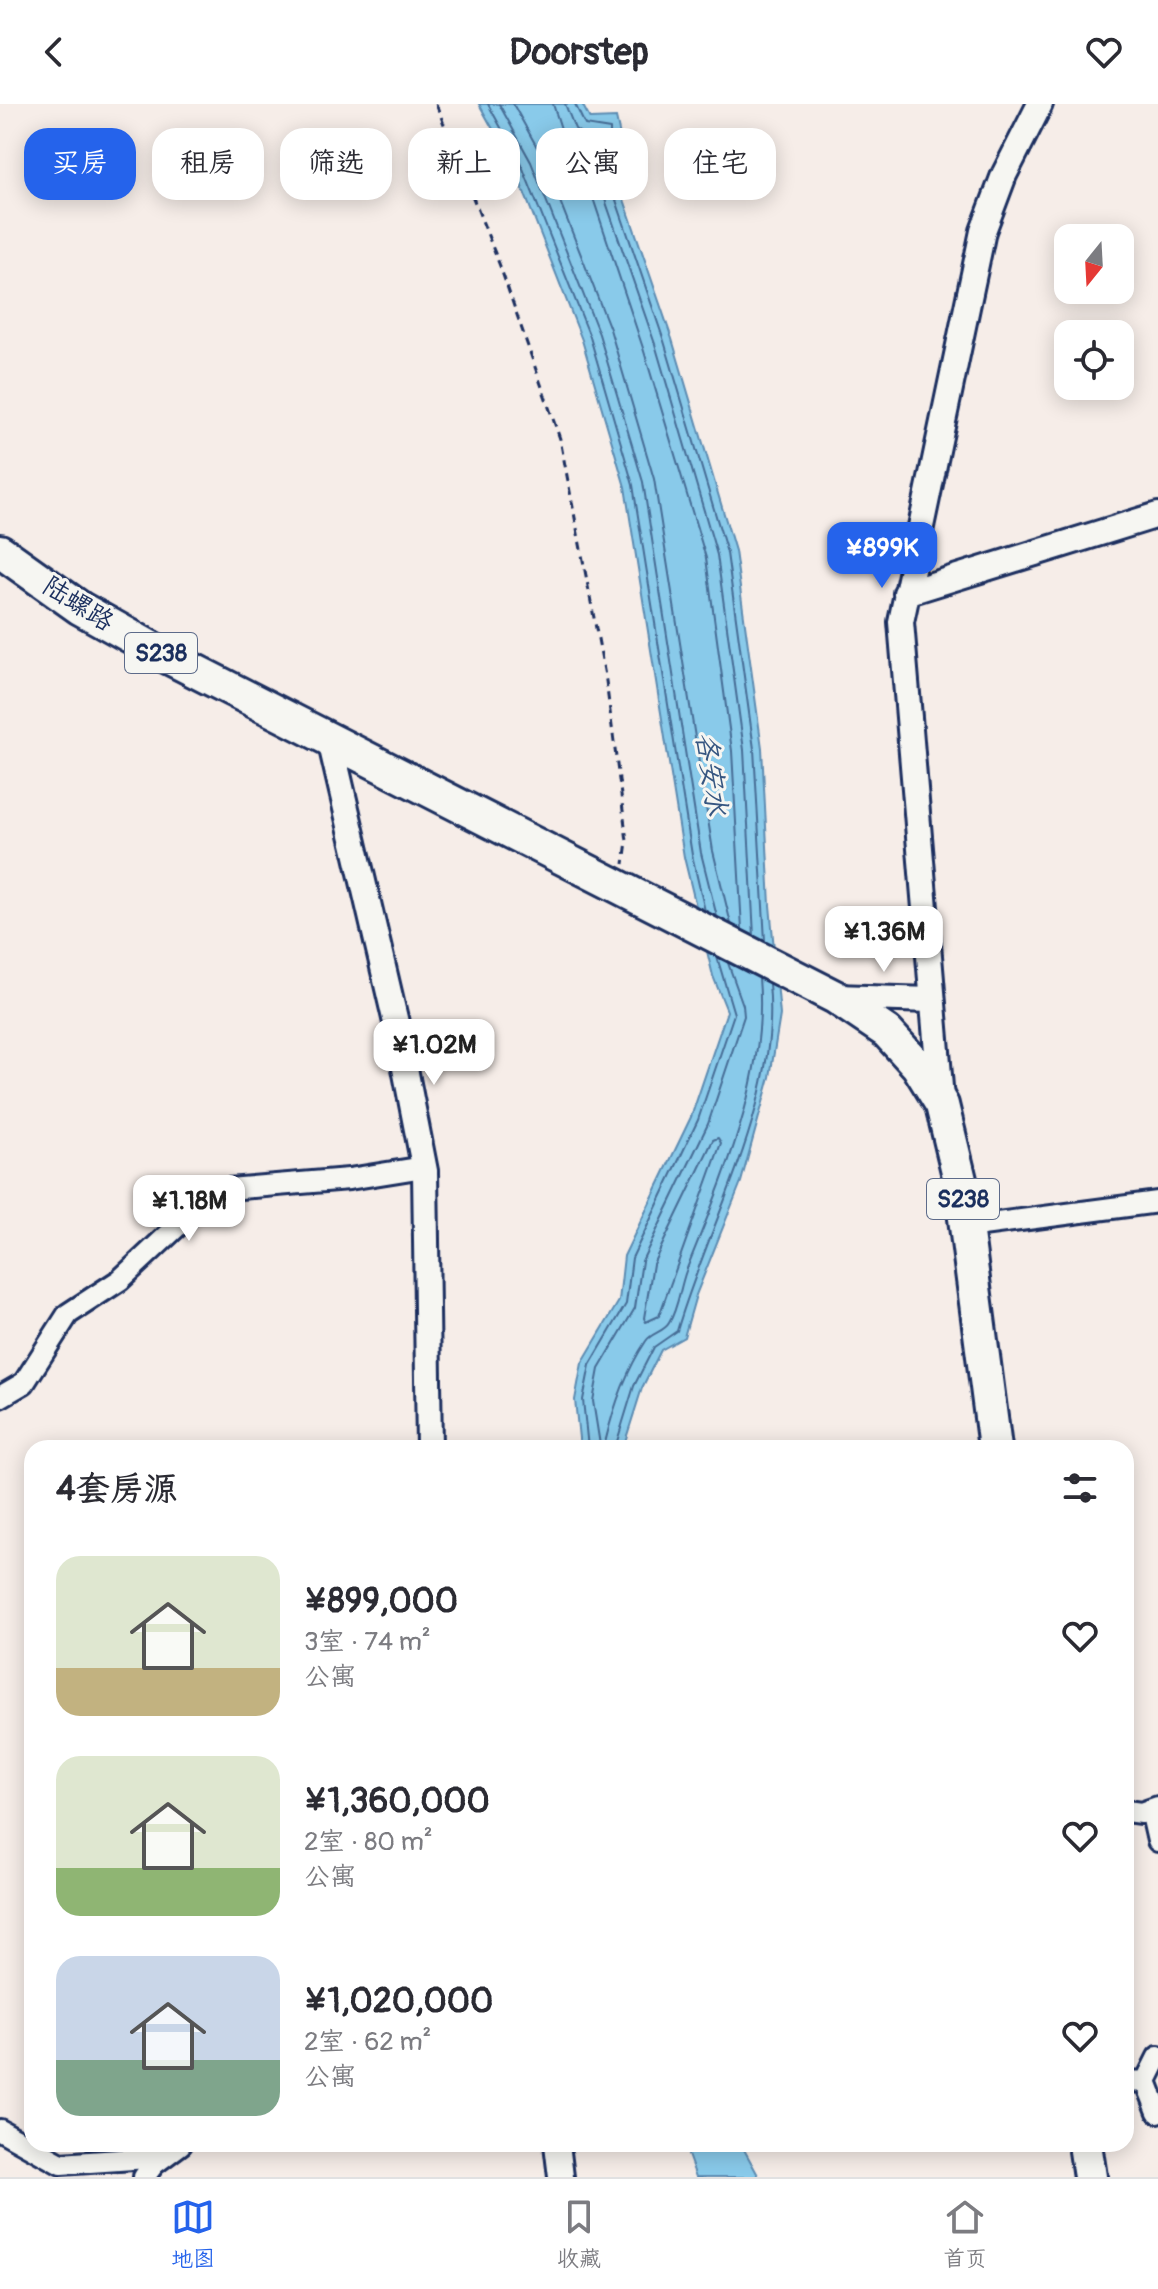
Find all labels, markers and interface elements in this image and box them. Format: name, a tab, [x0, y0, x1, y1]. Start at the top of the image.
icon: back	[32, 30, 76, 74]
text: Doorstep	[509, 30, 649, 75]
icon: heart	[1082, 30, 1126, 74]
chip: 买房	[24, 128, 136, 200]
chip: 租房	[152, 128, 264, 200]
chip: 筛选	[280, 128, 392, 200]
chip: 新上	[408, 128, 520, 200]
chip: 公寓	[536, 128, 648, 200]
chip: 住宅	[664, 128, 776, 200]
north arrow	[1054, 224, 1134, 304]
map controls	[1054, 224, 1134, 400]
button: locate	[1054, 320, 1134, 400]
pin: ¥899K	[826, 522, 938, 590]
text: ¥899K	[845, 532, 919, 564]
street label: 陆螺路	[36, 570, 120, 638]
road number: S238	[125, 633, 197, 673]
water label: 各安水	[688, 730, 734, 819]
pin: ¥1.36M	[819, 906, 949, 974]
text: ¥1.36M	[843, 916, 925, 948]
pin: ¥1.02M	[369, 1019, 499, 1087]
text: ¥1.02M	[392, 1029, 476, 1061]
pin: ¥1.18M	[124, 1175, 254, 1243]
road number: S238	[927, 1179, 999, 1219]
text: ¥1.18M	[151, 1185, 227, 1217]
icon: filters	[1058, 1466, 1102, 1510]
text: 4套房源	[56, 1468, 178, 1511]
text: ¥899,000	[304, 1580, 458, 1623]
icon: home	[120, 1588, 216, 1684]
icon: heart	[1058, 1614, 1102, 1658]
text: 3室 · 74 m²	[304, 1626, 431, 1658]
text: 公寓	[304, 1661, 356, 1693]
text: ¥1,360,000	[304, 1780, 490, 1823]
icon: home	[120, 1788, 216, 1884]
icon: heart	[1058, 1814, 1102, 1858]
text: 2室 · 80 m²	[304, 1826, 433, 1858]
text: 公寓	[304, 1861, 356, 1893]
text: ¥1,020,000	[304, 1980, 493, 2023]
icon: home	[120, 1988, 216, 2084]
icon: heart	[1058, 2014, 1102, 2058]
text: 2室 · 62 m²	[304, 2026, 432, 2058]
text: 公寓	[304, 2061, 356, 2093]
tab: 地图	[171, 2195, 215, 2273]
tab: 收藏	[557, 2195, 601, 2273]
tab: 首页	[943, 2195, 987, 2273]

